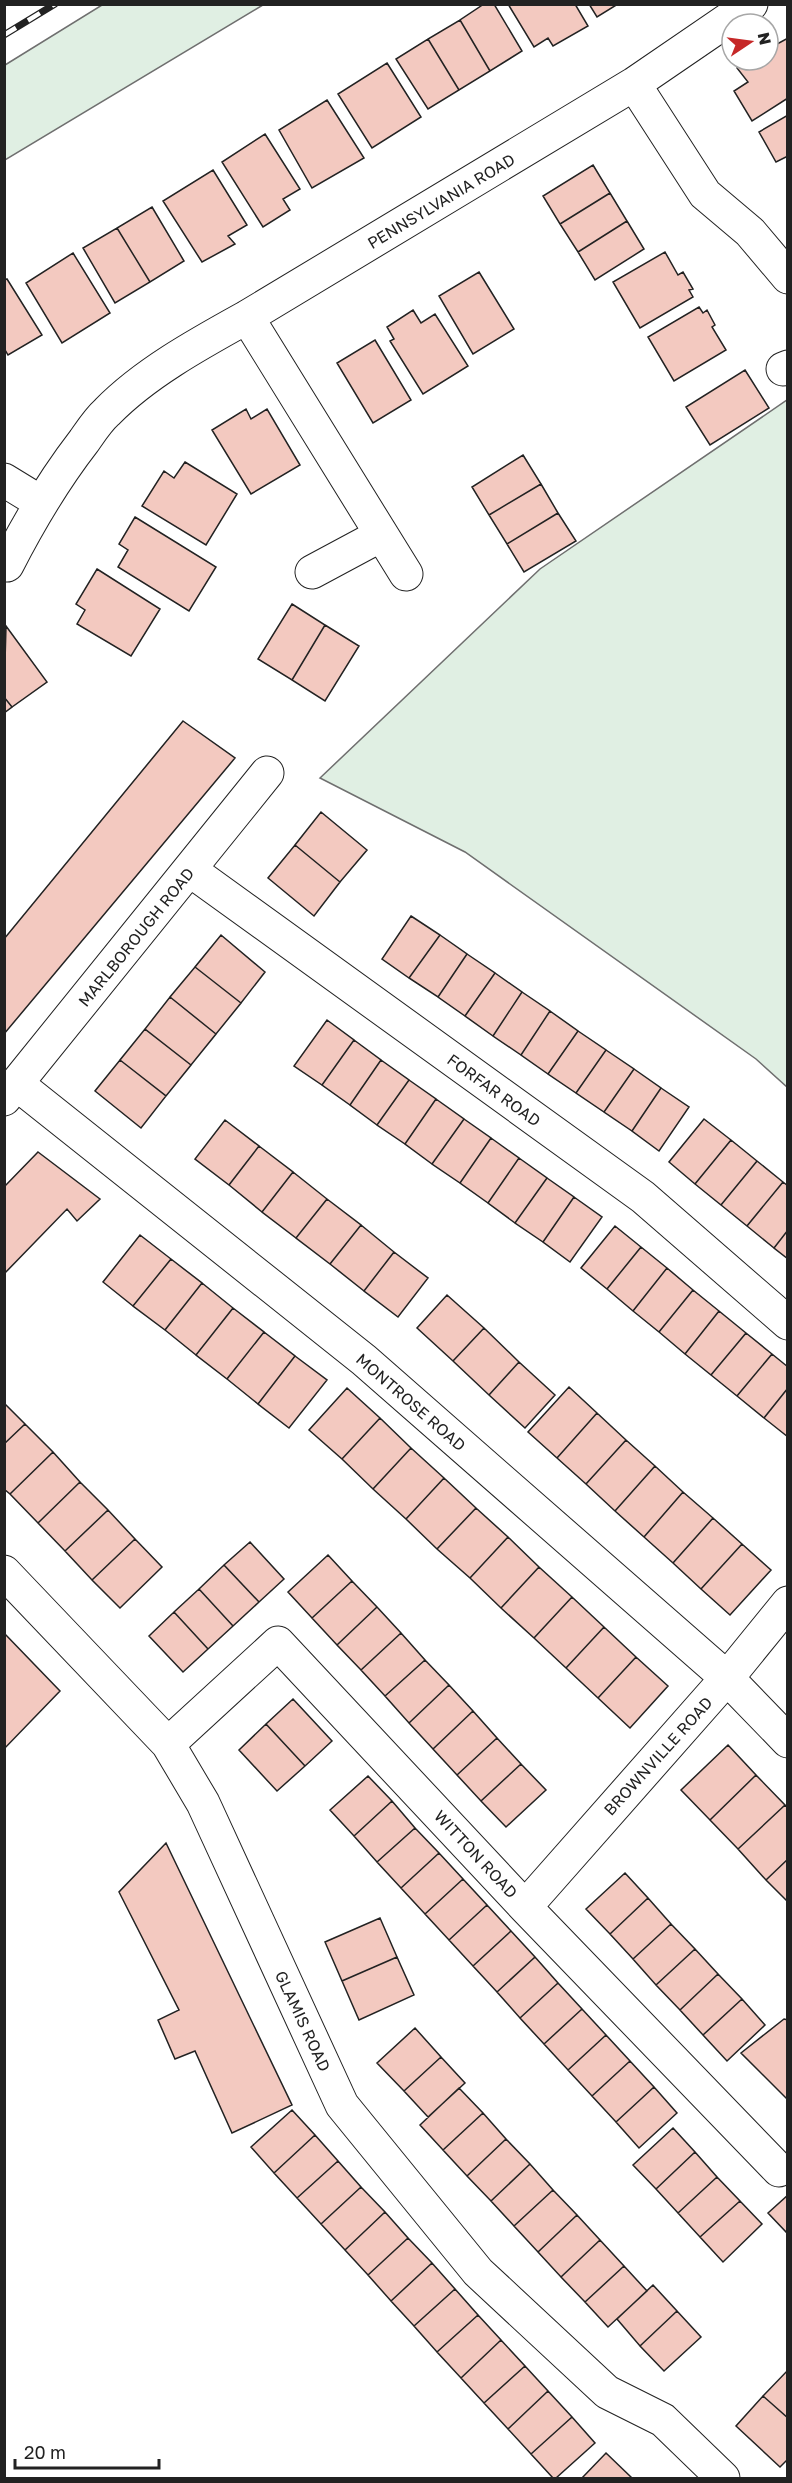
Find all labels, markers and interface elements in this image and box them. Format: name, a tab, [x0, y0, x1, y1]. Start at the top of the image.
north arrow	[720, 12, 780, 72]
text: N	[754, 30, 776, 47]
street label: PENNSYLVANIA ROAD	[364, 149, 518, 253]
street label: MARLBOROUGH ROAD	[74, 863, 198, 1011]
street label: FORFAR ROAD	[443, 1049, 545, 1131]
street label: MONTROSE ROAD	[352, 1349, 470, 1455]
street label: BROWNVILLE ROAD	[599, 1693, 717, 1819]
street label: WITTON ROAD	[430, 1806, 522, 1902]
street label: GLAMIS ROAD	[271, 1967, 335, 2075]
scale bar	[15, 2432, 159, 2470]
text: 20 m	[24, 2441, 66, 2463]

